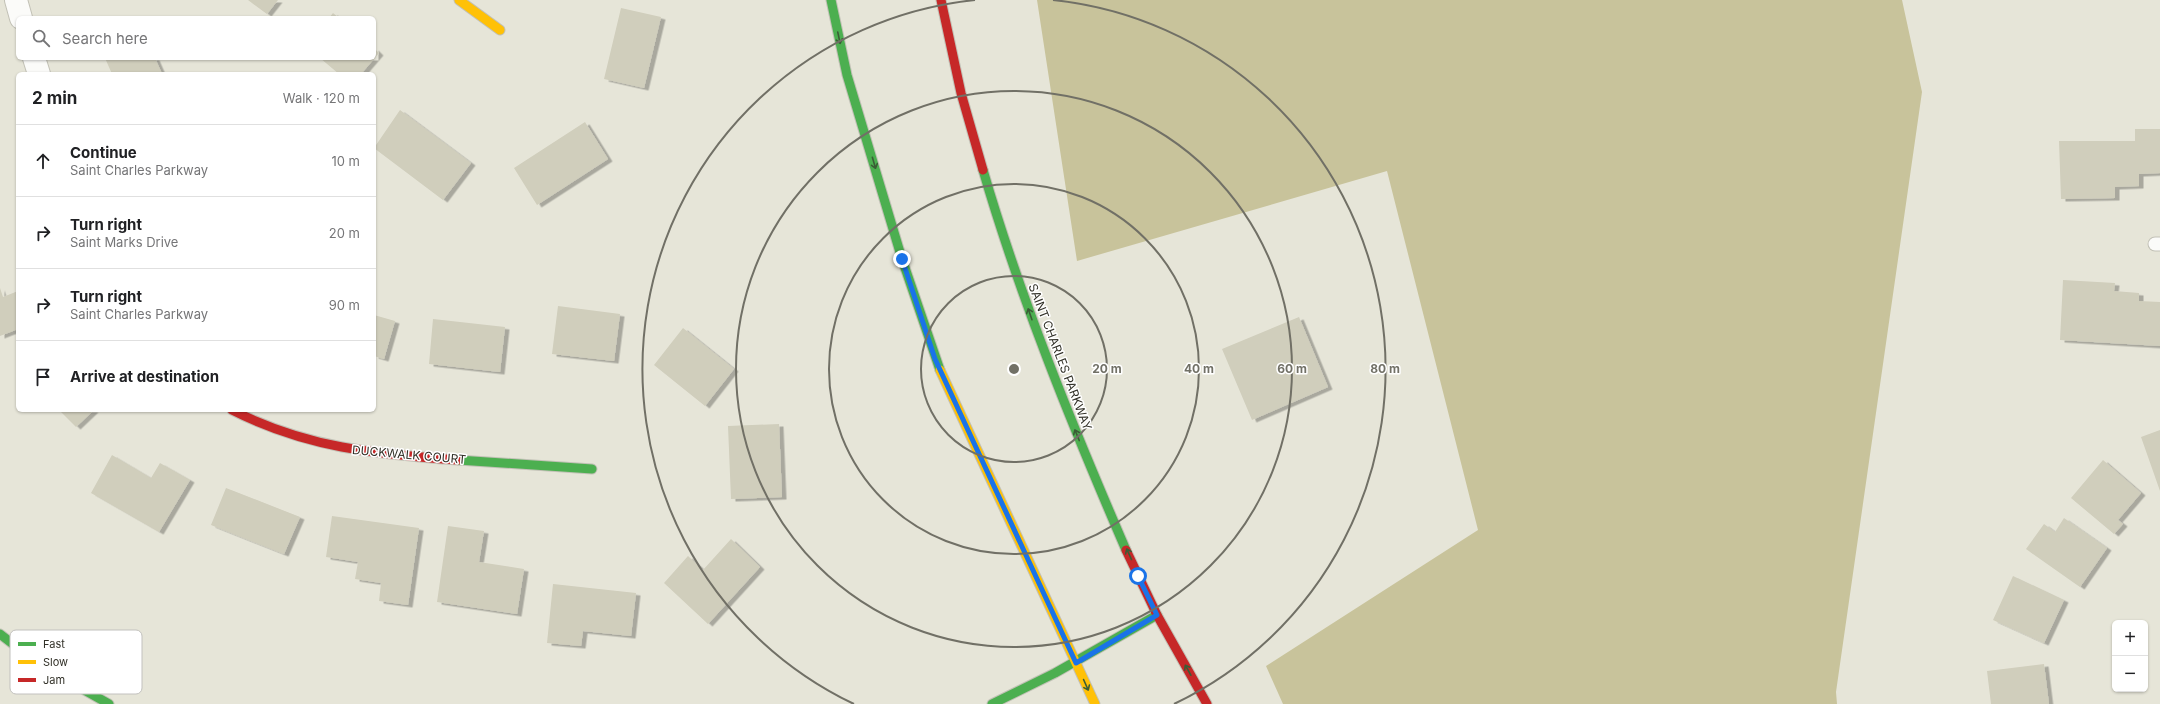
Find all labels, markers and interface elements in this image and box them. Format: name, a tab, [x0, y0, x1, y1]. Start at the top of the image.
search box	[16, 16, 376, 60]
icon: search	[30, 27, 52, 49]
text: Search here	[62, 29, 148, 48]
one-way arrow	[836, 31, 844, 44]
text: 2 min	[32, 88, 77, 108]
text: Walk · 120 m	[283, 90, 360, 106]
text: Continue	[70, 143, 137, 162]
icon: ahead	[32, 150, 54, 172]
text: 10 m	[331, 153, 360, 169]
one-way arrow	[871, 157, 878, 170]
text: Saint Charles Parkway	[70, 162, 208, 178]
text: Turn right	[70, 215, 142, 234]
icon: right	[32, 222, 54, 244]
text: 20 m	[329, 225, 360, 241]
text: Saint Marks Drive	[70, 234, 178, 250]
route end	[893, 250, 911, 268]
street label: SAINT CHARLES PARKWAY	[1026, 281, 1095, 432]
text: Turn right	[70, 287, 142, 306]
icon: right	[32, 294, 54, 316]
text: 90 m	[329, 297, 360, 313]
text: Saint Charles Parkway	[70, 306, 208, 322]
one-way arrow	[1026, 307, 1033, 320]
text: 20 m	[1092, 361, 1122, 376]
text: 40 m	[1184, 361, 1214, 376]
text: 60 m	[1277, 361, 1307, 376]
text: 80 m	[1370, 361, 1400, 376]
centre of rings	[1007, 362, 1021, 376]
icon: arrive	[32, 366, 54, 388]
text: Arrive at destination	[70, 367, 219, 386]
one-way arrow	[1072, 430, 1080, 442]
street label: DUCKWALK COURT	[351, 442, 467, 467]
one-way arrow	[1124, 549, 1132, 561]
route start	[1129, 567, 1147, 585]
map controls	[2112, 620, 2148, 692]
button: +	[2112, 620, 2148, 656]
legend	[10, 630, 142, 694]
text: Fast	[43, 637, 65, 651]
text: Slow	[43, 655, 68, 669]
button: −	[2112, 656, 2148, 692]
one-way arrow	[1183, 664, 1191, 676]
text: Jam	[43, 673, 65, 687]
one-way arrow	[1083, 678, 1090, 690]

